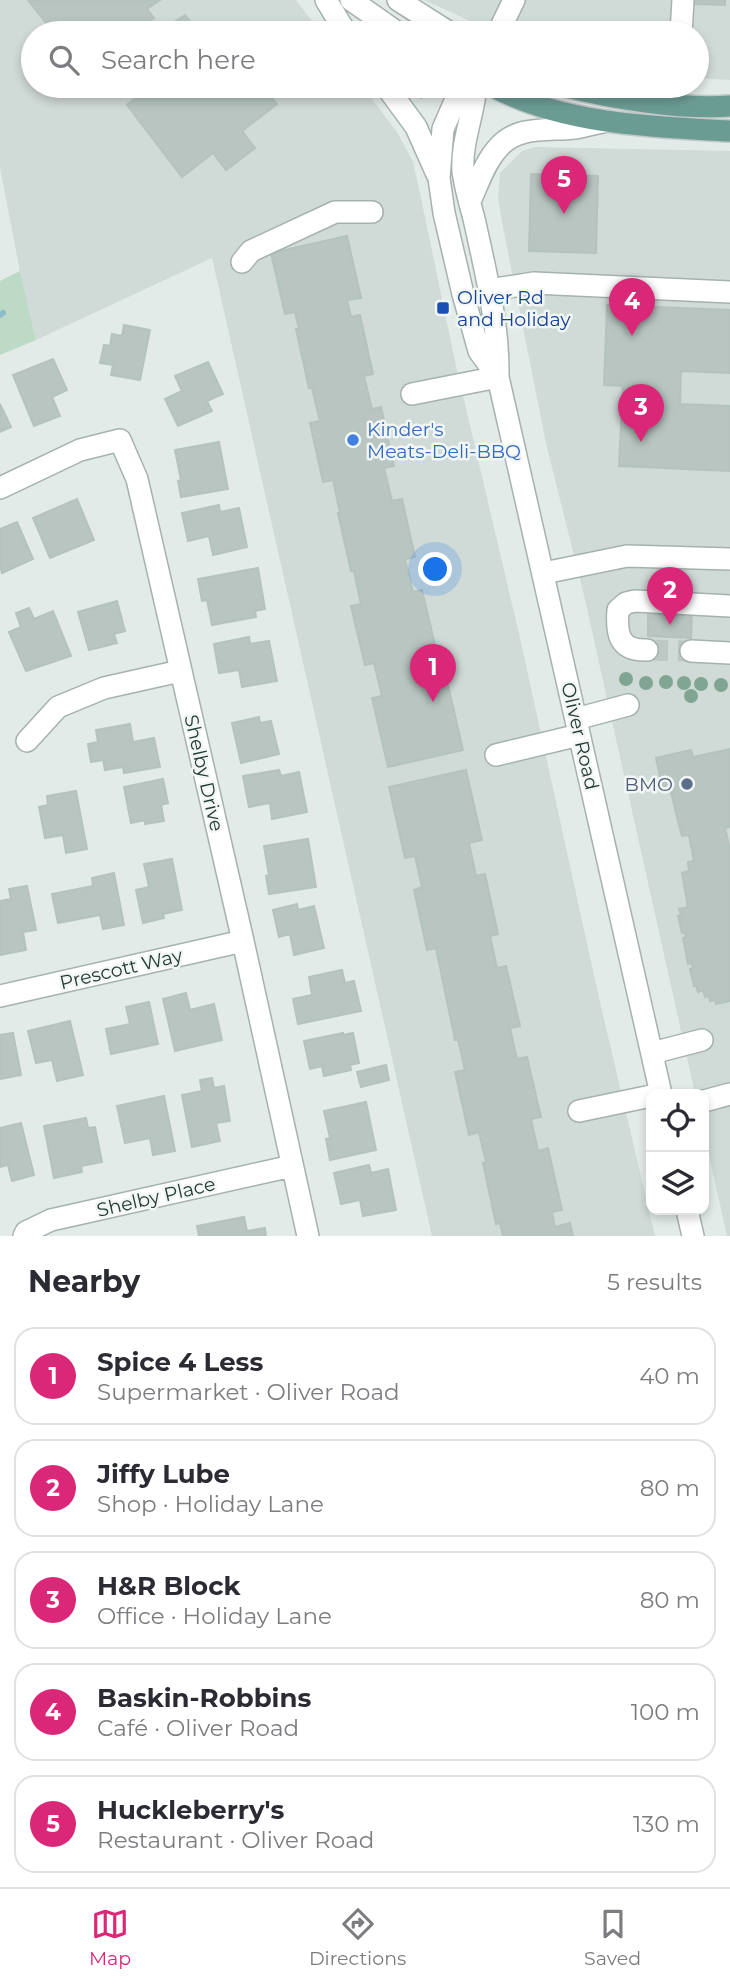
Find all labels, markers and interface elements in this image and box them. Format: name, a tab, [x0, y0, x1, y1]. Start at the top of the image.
search box	[21, 21, 709, 98]
icon: search	[45, 41, 83, 79]
text: Search here	[101, 44, 256, 76]
pin: 5	[541, 156, 587, 214]
pin: 4	[609, 278, 655, 336]
place label: Oliver Rd and Holiday	[457, 286, 571, 331]
marker: Oliver Rd and Holiday	[435, 300, 451, 316]
pin: 3	[618, 384, 664, 442]
place label: Kinder's Meats-Deli-BBQ	[367, 418, 521, 463]
marker: Kinder's Meats-Deli-BBQ	[345, 432, 361, 448]
your location	[418, 552, 452, 586]
pin: 2	[647, 567, 693, 625]
pin: 1	[410, 644, 456, 702]
street label: Oliver Road	[556, 680, 604, 792]
street label: Shelby Drive	[179, 713, 229, 833]
place label: BMO	[625, 773, 673, 796]
marker: BMO	[679, 776, 695, 792]
street label: Prescott Way	[57, 944, 185, 994]
map controls	[646, 1089, 709, 1215]
button: locate	[646, 1089, 709, 1152]
button: layers	[646, 1152, 709, 1215]
street label: Shelby Place	[94, 1172, 218, 1222]
text: Nearby	[28, 1263, 140, 1300]
text: 5 results	[607, 1268, 702, 1296]
text: Spice 4 Less	[97, 1346, 263, 1378]
text: 1	[48, 1362, 58, 1390]
text: 40 m	[639, 1362, 700, 1390]
text: Supermarket · Oliver Road	[97, 1378, 400, 1406]
text: Jiffy Lube	[97, 1458, 230, 1490]
text: 2	[46, 1474, 60, 1502]
text: 80 m	[640, 1474, 700, 1502]
text: Shop · Holiday Lane	[97, 1490, 324, 1518]
text: H&R Block	[97, 1570, 240, 1602]
text: 3	[46, 1586, 60, 1614]
text: 80 m	[640, 1586, 700, 1614]
text: Office · Holiday Lane	[97, 1602, 332, 1630]
text: Baskin-Robbins	[97, 1682, 311, 1714]
text: 4	[45, 1698, 61, 1726]
text: 100 m	[631, 1698, 700, 1726]
text: Café · Oliver Road	[97, 1714, 299, 1742]
text: Huckleberry's	[97, 1794, 284, 1826]
text: 5	[46, 1810, 60, 1838]
text: 130 m	[633, 1810, 700, 1838]
text: Restaurant · Oliver Road	[97, 1826, 374, 1854]
tab: Map	[89, 1905, 131, 1970]
tab: Directions	[309, 1905, 406, 1970]
tab: Saved	[584, 1905, 641, 1970]

